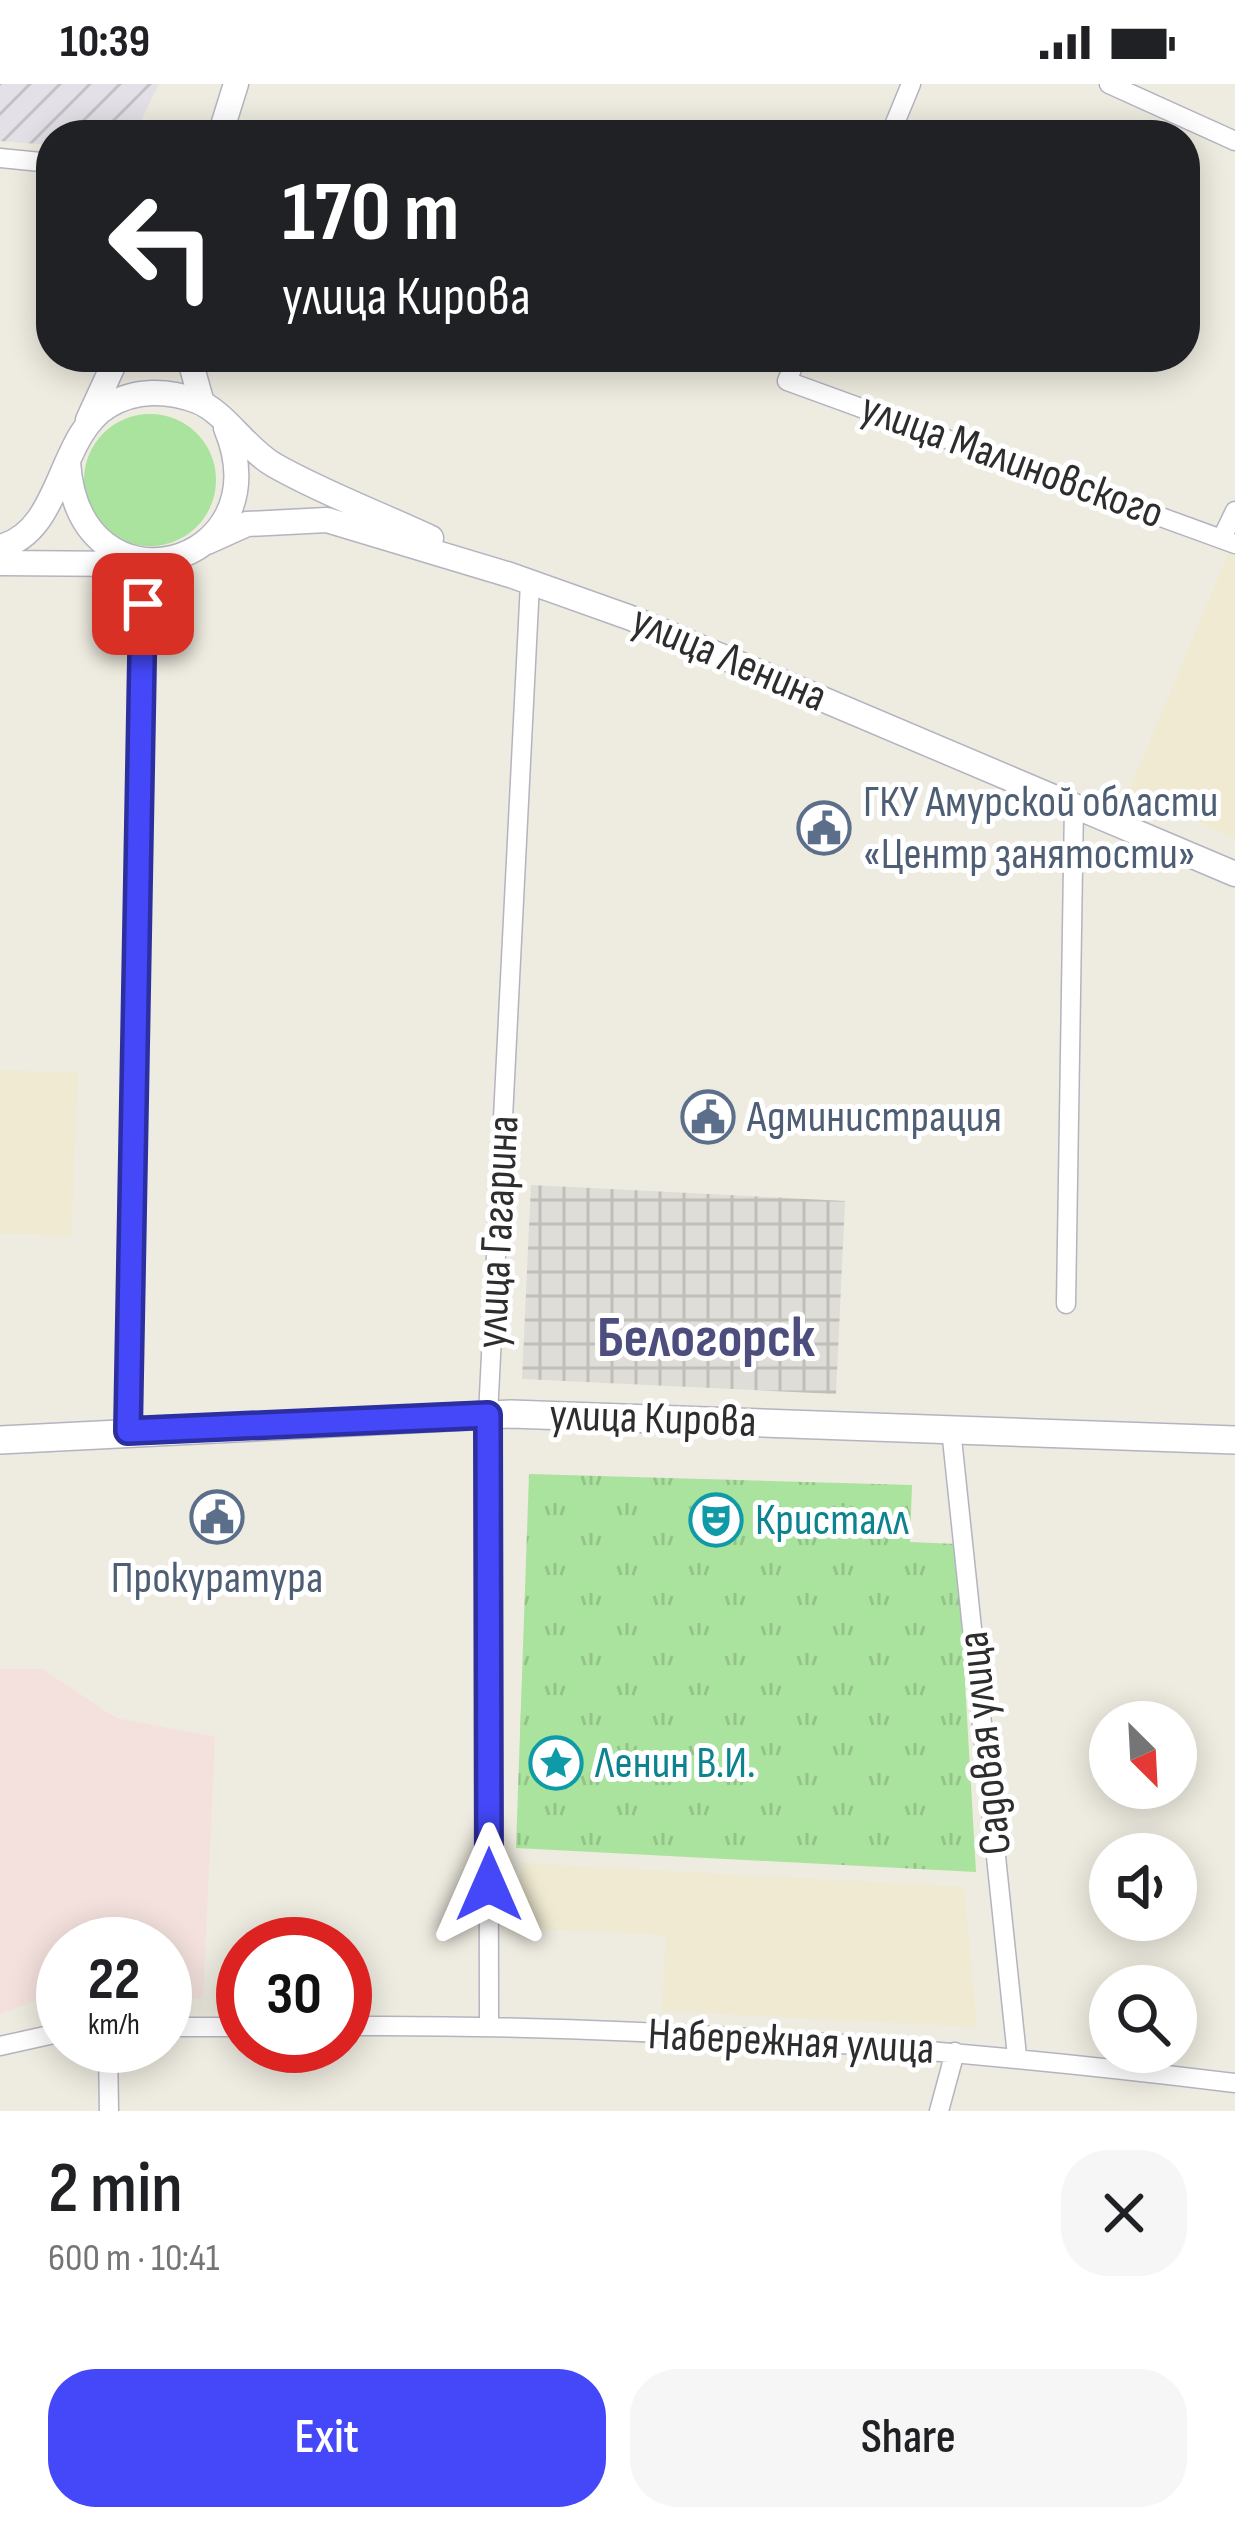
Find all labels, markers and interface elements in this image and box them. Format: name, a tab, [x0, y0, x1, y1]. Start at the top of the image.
text: 10:39	[60, 15, 150, 70]
text: 170 m	[282, 163, 459, 264]
icon: left	[84, 168, 240, 324]
text: улица Кирова	[282, 265, 531, 330]
street label: улица Малиновского	[853, 381, 1171, 541]
pin	[92, 553, 194, 655]
icon: arrive	[110, 571, 176, 637]
street label: улица Ленина	[623, 593, 835, 725]
place label: ГКУ Амурской области «Центр занятости»	[863, 775, 1218, 882]
public building icon: ГКУ Амурской области «Центр занятости»	[796, 800, 852, 856]
public building icon: Администрация	[680, 1089, 736, 1145]
place label: Администрация	[746, 1090, 1002, 1145]
street label: улица Гагарина	[464, 1114, 532, 1350]
district label: Белогорск	[597, 1305, 815, 1373]
street label: улица Кирова	[548, 1388, 758, 1450]
public building icon: Прокуратура	[189, 1489, 245, 1545]
theatre icon: Кристалл	[688, 1492, 744, 1548]
place label: Кристалл	[755, 1493, 909, 1548]
place label: Прокуратура	[111, 1551, 323, 1606]
street label: Садовая улица	[946, 1629, 1024, 1857]
north arrow	[1089, 1701, 1197, 1809]
map controls	[1089, 1701, 1197, 2073]
place icon: Ленин В.И.	[528, 1735, 584, 1791]
place label: Ленин В.И.	[594, 1736, 756, 1791]
position arrow	[426, 1822, 552, 1948]
button: sound	[1089, 1833, 1197, 1941]
speed limit sign: 30	[216, 1917, 372, 2073]
text: 22	[88, 1944, 140, 2016]
button: search	[1089, 1965, 1197, 2073]
text: km/h	[88, 2007, 140, 2043]
street label: Набережная улица	[646, 2007, 936, 2077]
text: 2 min	[48, 2146, 183, 2233]
button: close	[1061, 2150, 1187, 2276]
text: 600 m · 10:41	[48, 2235, 219, 2282]
button: Exit	[48, 2369, 606, 2507]
button: Share	[630, 2369, 1187, 2507]

